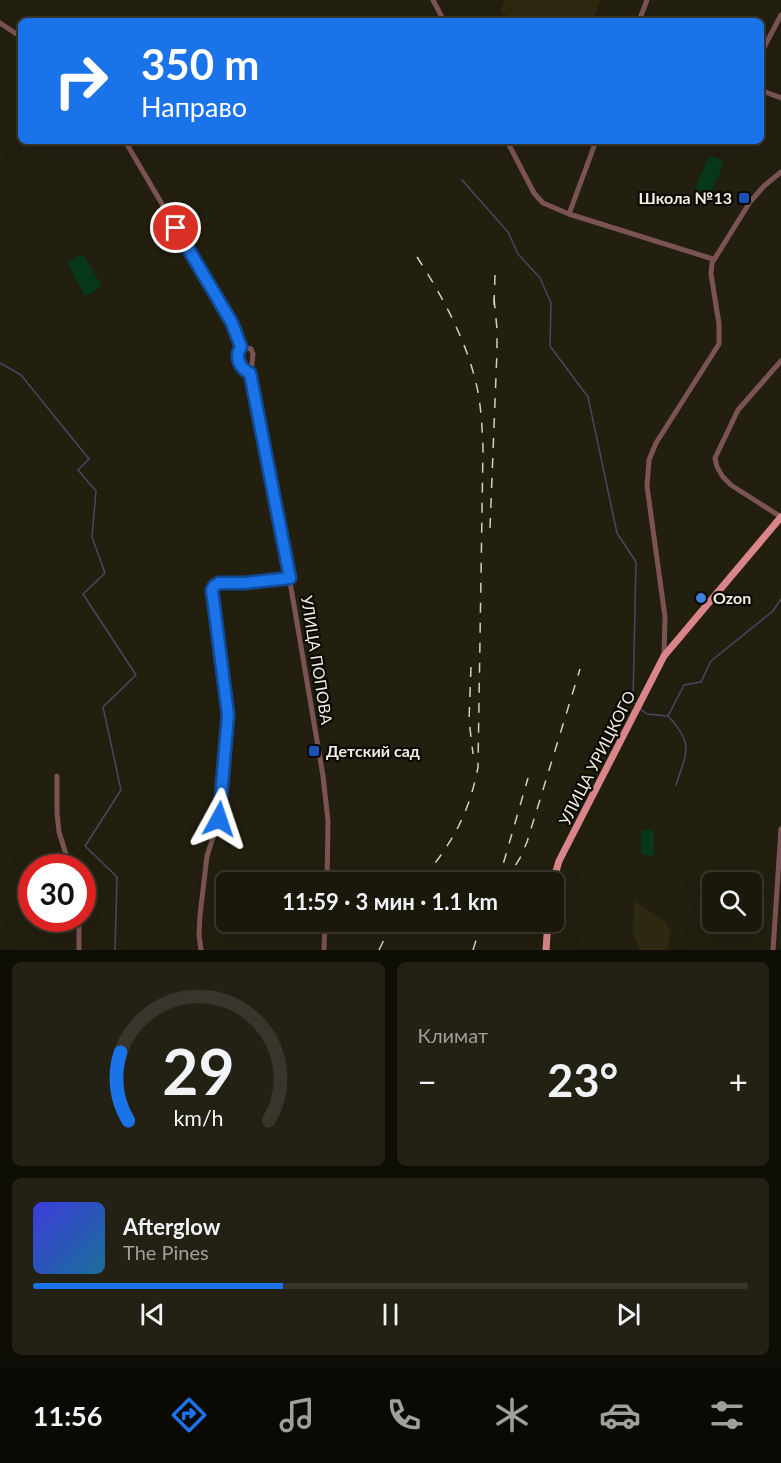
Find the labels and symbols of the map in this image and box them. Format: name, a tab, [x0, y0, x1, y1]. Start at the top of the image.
place label: Школа №13	[638, 188, 732, 207]
marker: Школа №13	[737, 191, 751, 205]
pin	[150, 202, 201, 253]
place label: Ozon	[713, 588, 751, 607]
marker: Ozon	[694, 591, 708, 605]
street label: УЛИЦА ПОПОВА	[298, 594, 337, 726]
street label: УЛИЦА УРИЦКОГО	[554, 687, 639, 828]
place label: Детский сад	[326, 741, 420, 760]
marker: Детский сад	[307, 744, 321, 758]
position arrow	[187, 787, 251, 851]
speed limit sign: 30	[18, 854, 96, 932]

